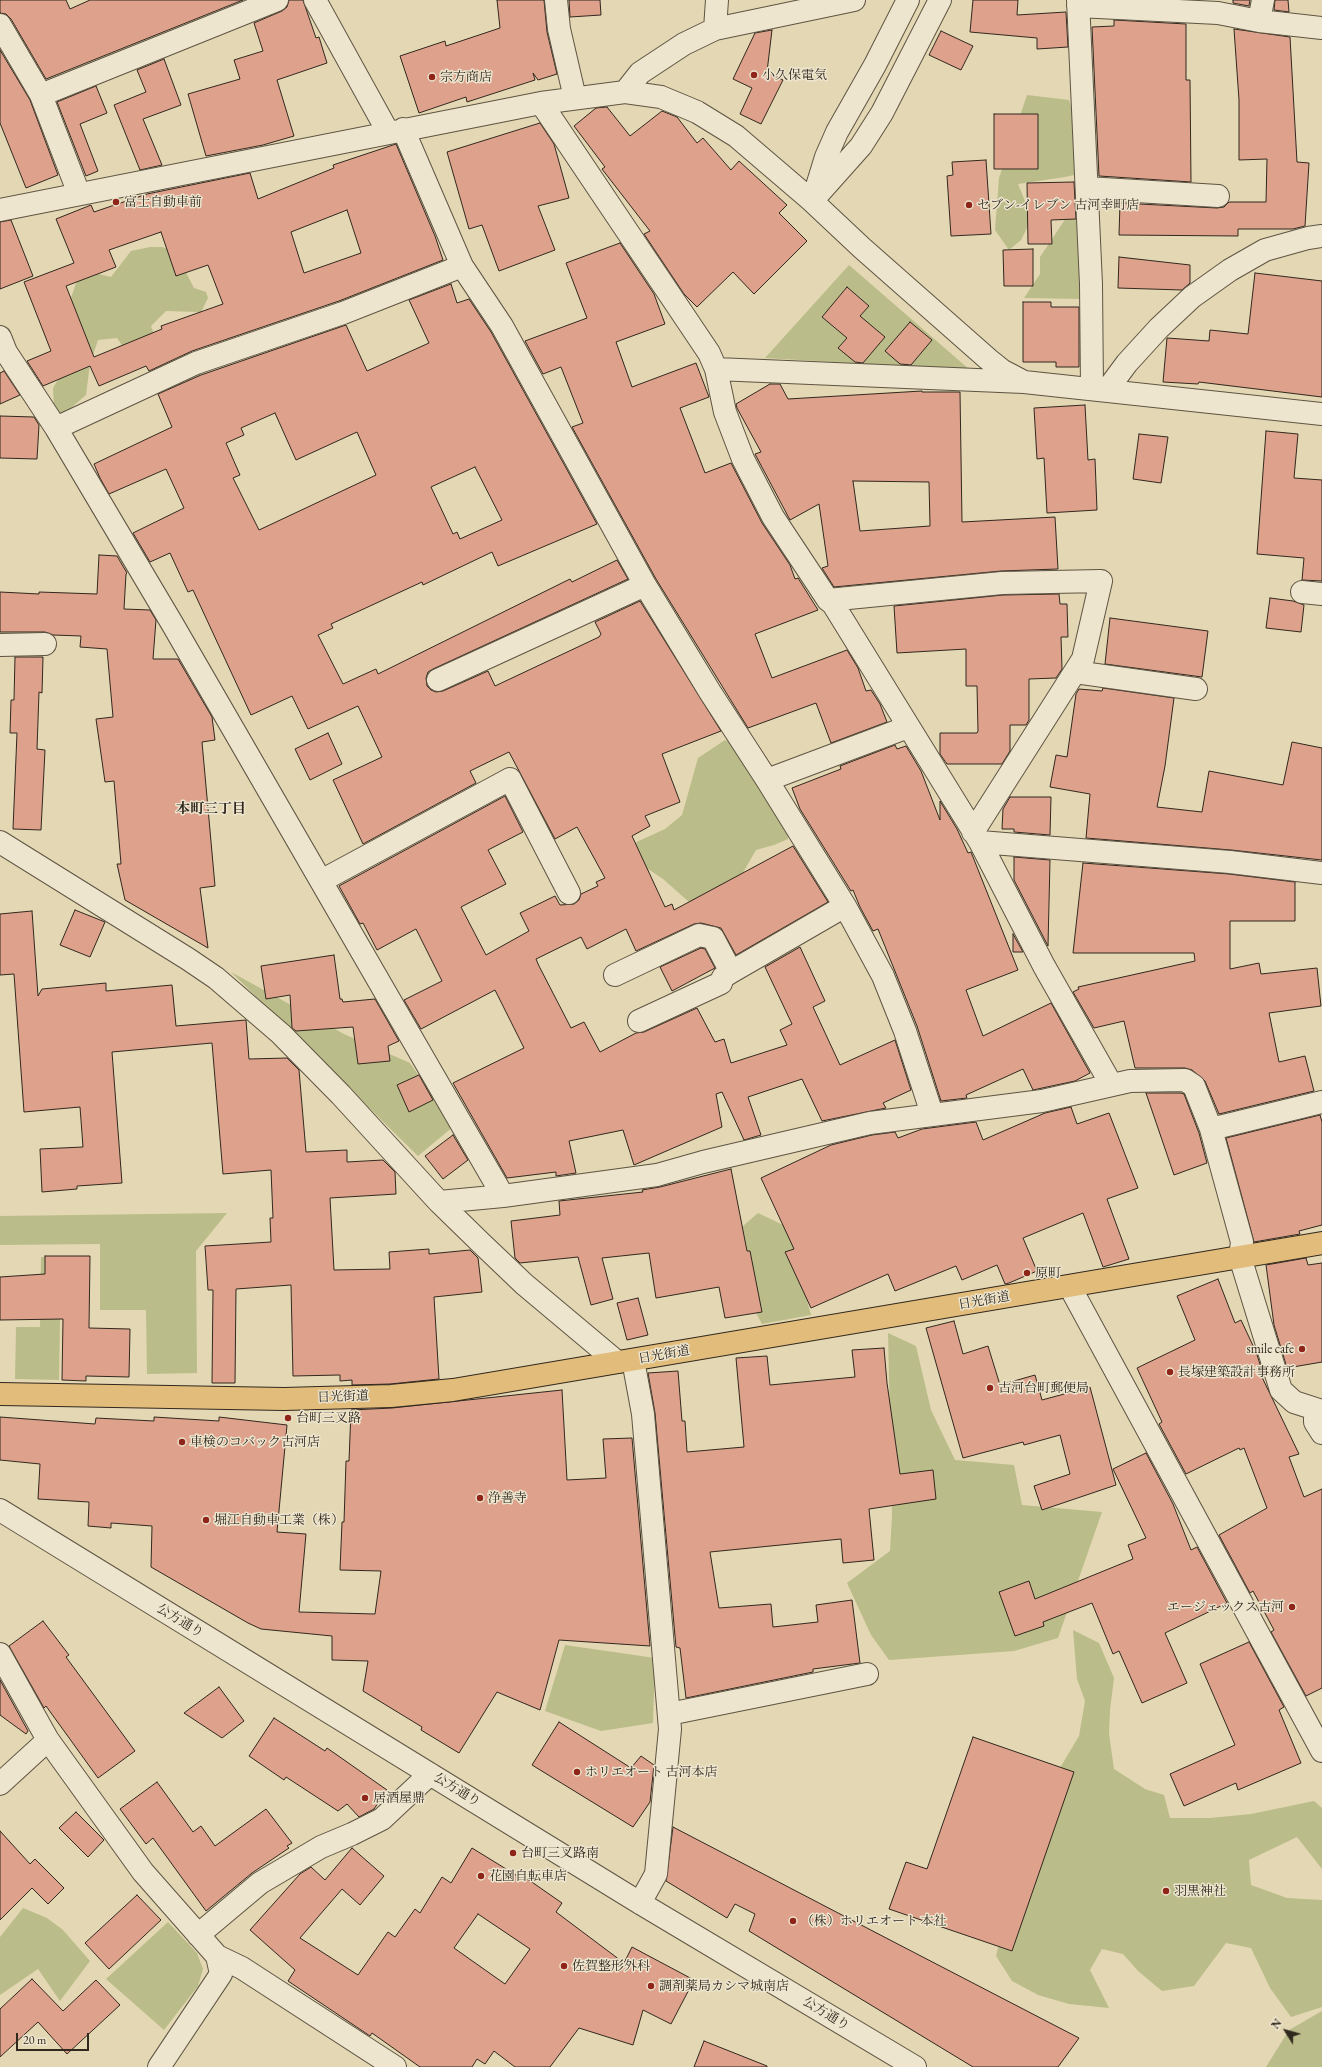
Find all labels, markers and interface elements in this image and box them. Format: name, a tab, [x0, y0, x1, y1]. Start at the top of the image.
place label: 小久保電気	[762, 67, 827, 83]
place label: 宗方商店	[440, 69, 492, 85]
marker: 小久保電気	[749, 70, 759, 80]
marker: 宗方商店	[427, 72, 437, 82]
place label: 富士自動車前	[124, 194, 202, 210]
marker: 富士自動車前	[111, 197, 121, 207]
place label: セブン-イレブン 古河幸町店	[977, 197, 1139, 213]
marker: セブン-イレブン 古河幸町店	[964, 200, 974, 210]
district label: 本町三丁目	[176, 801, 246, 817]
place label: 原町	[1035, 1265, 1061, 1281]
marker: 原町	[1022, 1268, 1032, 1278]
street label: 日光街道	[957, 1289, 1011, 1313]
place label: smile cafe	[1247, 1341, 1294, 1357]
street label: 日光街道	[637, 1343, 691, 1367]
marker: smile cafe	[1297, 1344, 1307, 1354]
place label: 長塚建築設計事務所	[1178, 1364, 1295, 1380]
marker: 長塚建築設計事務所	[1165, 1367, 1175, 1377]
place label: 古河台町郵便局	[998, 1380, 1089, 1396]
marker: 古河台町郵便局	[985, 1383, 995, 1393]
street label: 日光街道	[317, 1388, 369, 1406]
place label: 台町三叉路	[296, 1410, 361, 1426]
marker: 台町三叉路	[283, 1413, 293, 1423]
place label: 車検のコバック古河店	[190, 1434, 320, 1450]
marker: 車検のコバック古河店	[177, 1437, 187, 1447]
place label: 浄善寺	[488, 1490, 527, 1506]
marker: 浄善寺	[475, 1493, 485, 1503]
place label: 堀江自動車工業（株）	[214, 1512, 344, 1528]
marker: 堀江自動車工業（株）	[201, 1515, 211, 1525]
place label: エージェックス古河	[1167, 1599, 1284, 1615]
street label: 公方通り	[154, 1601, 206, 1641]
marker: エージェックス古河	[1287, 1602, 1297, 1612]
place label: ホリエオート 古河本店	[585, 1764, 718, 1780]
marker: ホリエオート 古河本店	[572, 1767, 582, 1777]
street label: 公方通り	[431, 1770, 483, 1810]
place label: 居酒屋鼎	[373, 1790, 425, 1806]
marker: 居酒屋鼎	[360, 1793, 370, 1803]
place label: 台町三叉路南	[521, 1845, 599, 1861]
marker: 台町三叉路南	[508, 1848, 518, 1858]
place label: 花園自転車店	[489, 1868, 567, 1884]
marker: 花園自転車店	[476, 1871, 486, 1881]
place label: 羽黒神社	[1174, 1883, 1226, 1899]
marker: 羽黒神社	[1161, 1886, 1171, 1896]
place label: （株）ホリエオート 本社	[801, 1913, 947, 1929]
marker: （株）ホリエオート 本社	[788, 1916, 798, 1926]
place label: 佐賀整形外科	[572, 1958, 650, 1974]
marker: 佐賀整形外科	[559, 1961, 569, 1971]
place label: 調剤薬局カシマ城南店	[659, 1978, 789, 1994]
marker: 調剤薬局カシマ城南店	[646, 1981, 656, 1991]
street label: 公方通り	[800, 1994, 852, 2034]
north arrow	[1266, 2011, 1306, 2051]
text: N	[1268, 2016, 1285, 2032]
scale bar	[18, 2025, 91, 2051]
text: 20 m	[23, 2032, 46, 2048]

